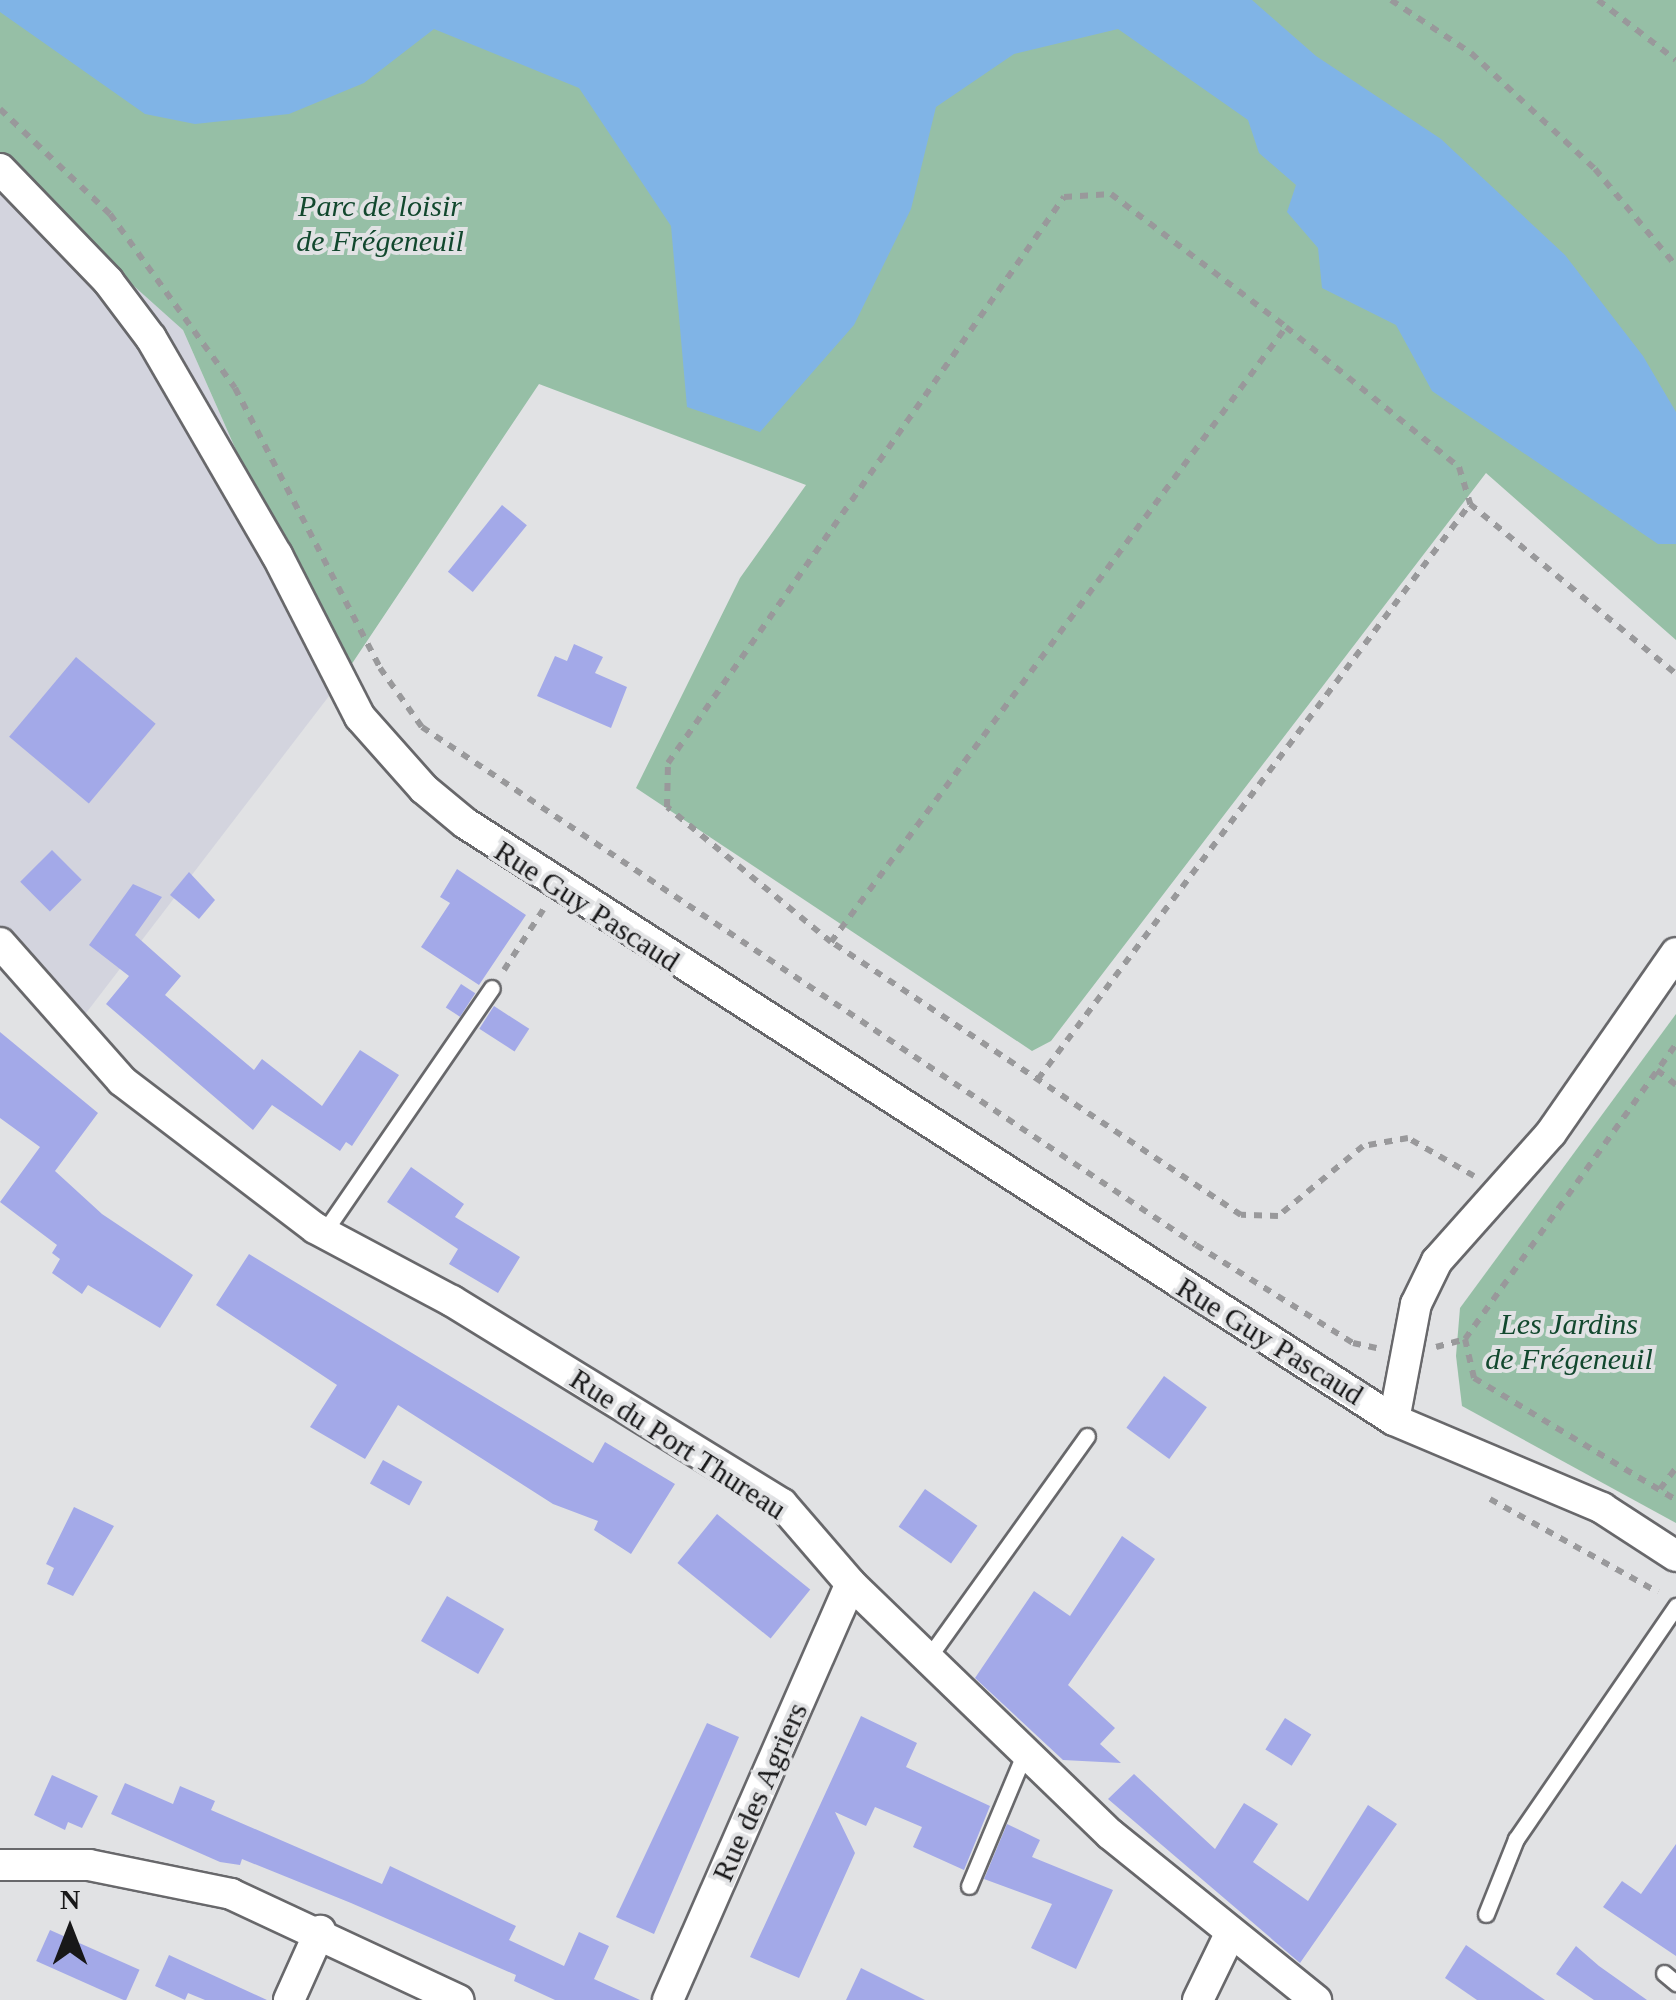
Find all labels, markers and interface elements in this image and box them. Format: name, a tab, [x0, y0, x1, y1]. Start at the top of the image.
park label: Parc de loisir de Frégeneuil	[296, 188, 464, 258]
street label: Rue Guy Pascaud	[488, 833, 686, 979]
street label: Rue Guy Pascaud	[1170, 1269, 1370, 1413]
park label: Les Jardins de Frégeneuil	[1485, 1306, 1653, 1376]
street label: Rue du Port Thureau	[563, 1361, 793, 1527]
street label: Rue des Agriers	[704, 1696, 816, 1888]
north arrow	[20, 1880, 120, 1980]
text: N	[60, 1884, 80, 1915]

